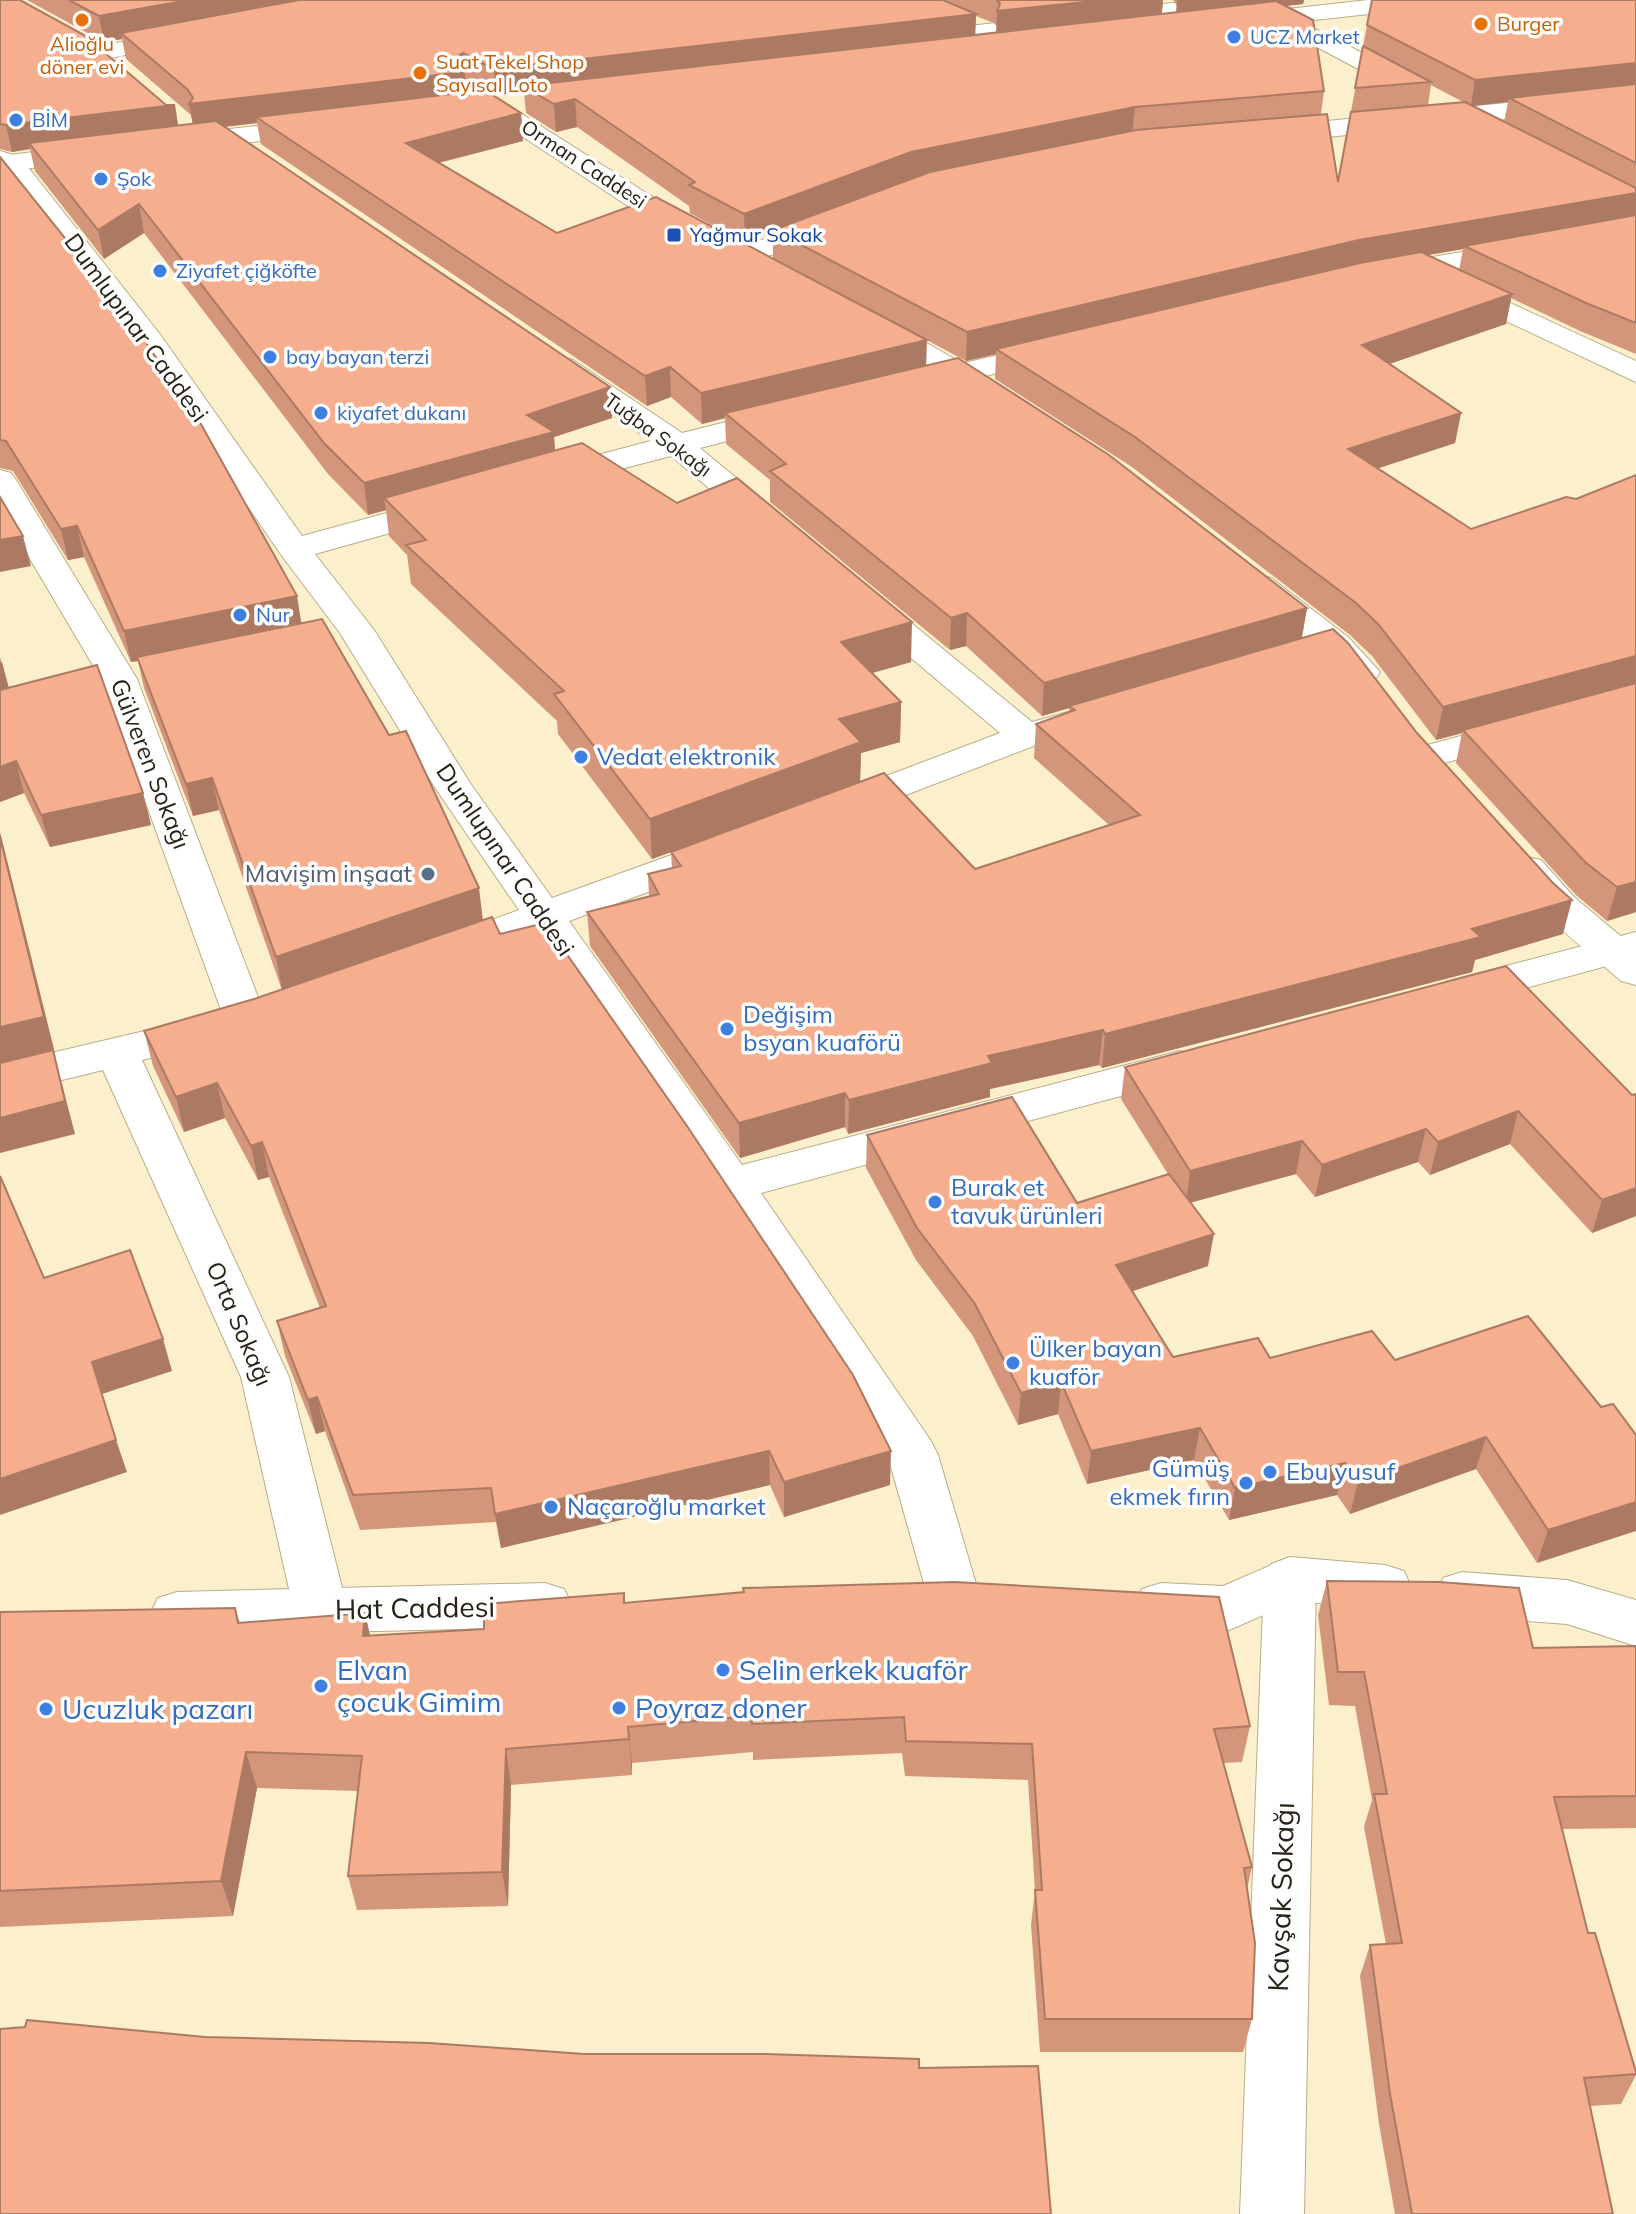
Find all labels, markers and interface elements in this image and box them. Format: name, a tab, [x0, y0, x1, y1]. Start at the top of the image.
marker: Alioğlu döner evi	[73, 11, 91, 29]
place label: Burger	[1497, 11, 1560, 36]
marker: Burger	[1472, 15, 1490, 33]
place label: UCZ Market	[1250, 24, 1360, 49]
marker: UCZ Market	[1225, 28, 1243, 46]
place label: Alioğlu döner evi	[40, 31, 124, 79]
place label: Suat Tekel Shop Sayısal Loto	[436, 49, 584, 97]
marker: Suat Tekel Shop Sayısal Loto	[411, 64, 429, 82]
place label: BİM	[32, 107, 68, 132]
marker: BİM	[7, 111, 25, 129]
street label: Orman Caddesi	[517, 114, 652, 213]
place label: Şok	[117, 166, 152, 191]
marker: Şok	[92, 170, 110, 188]
place label: Yağmur Sokak	[689, 222, 823, 247]
marker: Yağmur Sokak	[665, 226, 683, 244]
street label: Dumlupınar Caddesi	[58, 227, 215, 428]
place label: Ziyafet çiğköfte	[176, 258, 317, 283]
marker: Ziyafet çiğköfte	[151, 262, 169, 280]
place label: bay bayan terzi	[286, 344, 429, 369]
marker: bay bayan terzi	[261, 348, 279, 366]
street label: Tuğba Sokağı	[600, 387, 717, 482]
place label: kiyafet dukanı	[337, 400, 466, 425]
marker: kiyafet dukanı	[312, 404, 330, 422]
place label: Nur	[256, 602, 290, 627]
marker: Nur	[231, 606, 249, 624]
street label: Gülveren Sokağı	[105, 674, 197, 853]
place label: Vedat elektronik	[597, 741, 776, 771]
marker: Vedat elektronik	[572, 748, 590, 766]
street label: Dumlupınar Caddesi	[430, 757, 581, 961]
place label: Mavişim inşaat	[245, 858, 412, 888]
marker: Mavişim inşaat	[419, 865, 437, 883]
place label: Değişim bsyan kuaförü	[743, 999, 901, 1057]
marker: Değişim bsyan kuaförü	[718, 1020, 736, 1038]
place label: Burak et tavuk ürünleri	[951, 1172, 1103, 1230]
marker: Burak et tavuk ürünleri	[926, 1193, 944, 1211]
street label: Orta Sokağı	[200, 1257, 280, 1390]
place label: Ülker bayan kuaför	[1029, 1333, 1162, 1391]
marker: Ülker bayan kuaför	[1004, 1354, 1022, 1372]
place label: Gümüş ekmek fırın	[1110, 1453, 1230, 1511]
place label: Ebu yusuf	[1286, 1456, 1396, 1486]
marker: Ebu yusuf	[1261, 1463, 1279, 1481]
marker: Gümüş ekmek fırın	[1237, 1474, 1255, 1492]
place label: Naçaroğlu market	[567, 1491, 766, 1521]
marker: Naçaroğlu market	[542, 1498, 560, 1516]
street label: Hat Caddesi	[335, 1589, 495, 1626]
place label: Elvan çocuk Gimim	[337, 1652, 501, 1719]
place label: Selin erkek kuaför	[739, 1652, 969, 1687]
marker: Selin erkek kuaför	[714, 1661, 732, 1679]
marker: Elvan çocuk Gimim	[312, 1677, 330, 1695]
place label: Poyraz doner	[635, 1690, 807, 1725]
place label: Ucuzluk pazarı	[62, 1691, 253, 1726]
marker: Poyraz doner	[610, 1699, 628, 1717]
marker: Ucuzluk pazarı	[37, 1700, 55, 1718]
street label: Kavşak Sokağı	[1260, 1802, 1301, 1992]

